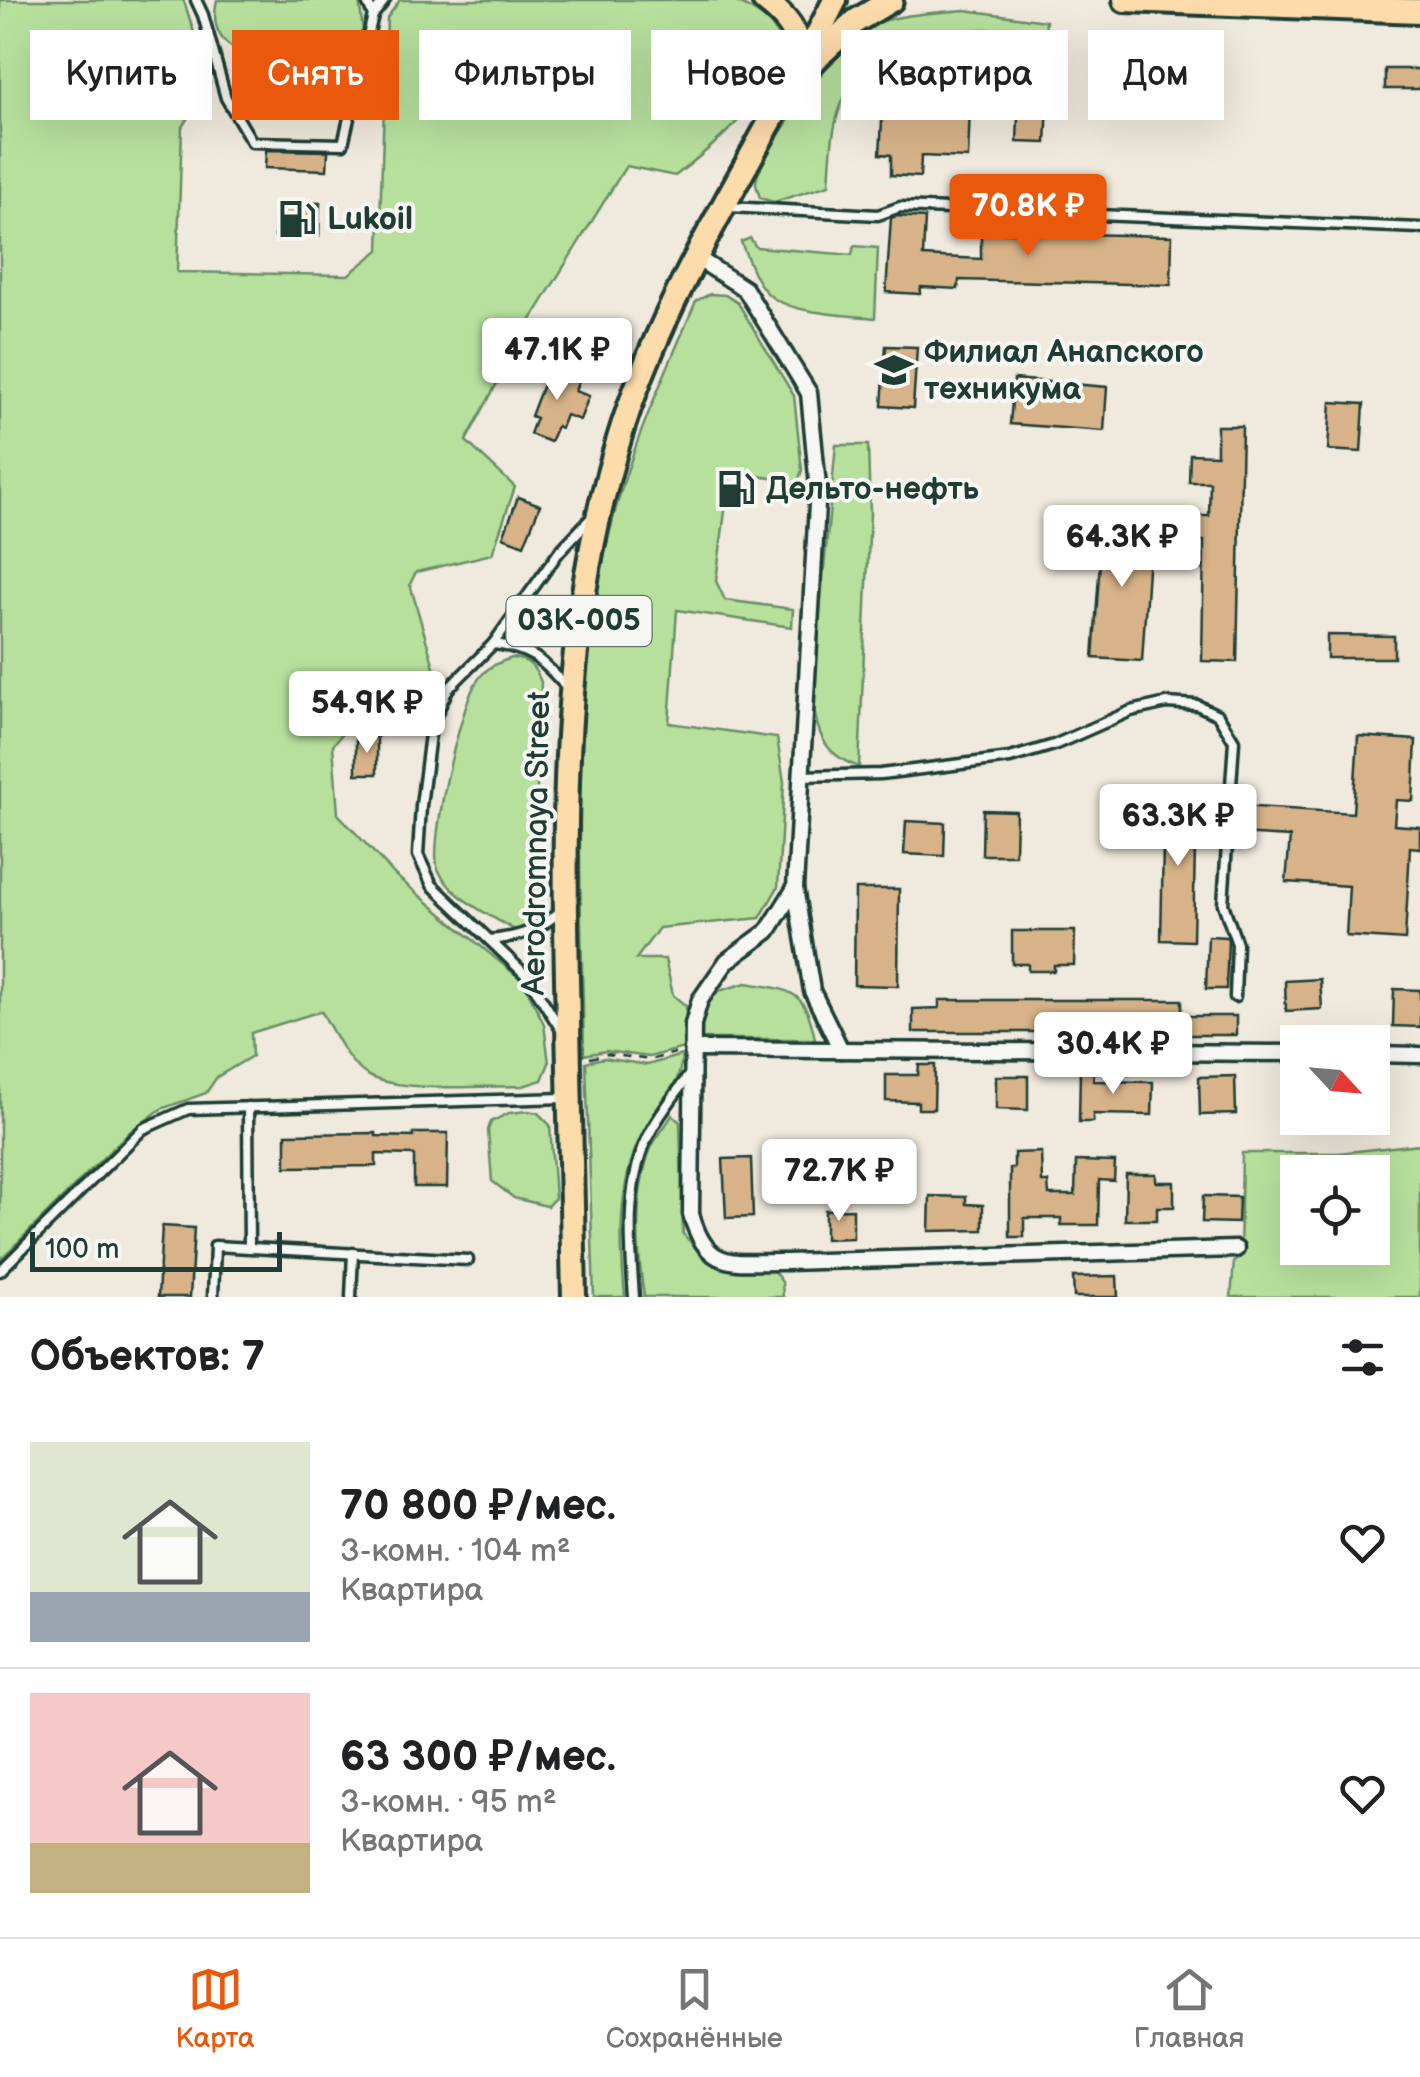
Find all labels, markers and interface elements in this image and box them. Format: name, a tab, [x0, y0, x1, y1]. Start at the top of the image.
chip: Купить	[30, 30, 212, 120]
chip: Снять	[232, 30, 399, 120]
chip: Фильтры	[419, 30, 631, 120]
chip: Новое	[651, 30, 821, 120]
chip: Квартира	[841, 30, 1068, 120]
chip: Дом	[1088, 30, 1224, 120]
pin: 70.8K ₽	[936, 174, 1120, 259]
text: 70.8K ₽	[972, 187, 1084, 226]
fuel station icon: Lukoil	[276, 198, 318, 240]
place label: Lukoil	[327, 200, 413, 239]
pin: 47.1K ₽	[465, 318, 649, 403]
text: 47.1K ₽	[504, 331, 610, 370]
place label: Филиал Анапского техникума	[924, 333, 1204, 409]
school or university icon: Филиал Анапского техникума	[873, 349, 915, 391]
fuel station icon: Дельто-нефть	[715, 468, 757, 510]
place label: Дельто-нефть	[766, 470, 980, 509]
pin: 64.3K ₽	[1030, 505, 1214, 590]
text: 64.3K ₽	[1066, 518, 1179, 557]
road number: 03К-005	[506, 596, 652, 646]
pin: 54.9K ₽	[275, 671, 459, 756]
text: 54.9K ₽	[311, 684, 423, 723]
street label: Aerodromnaya Street	[515, 690, 559, 996]
pin: 63.3K ₽	[1086, 784, 1270, 869]
text: 63.3K ₽	[1122, 797, 1234, 836]
pin: 30.4K ₽	[1021, 1012, 1205, 1097]
text: 30.4K ₽	[1056, 1025, 1170, 1064]
north arrow	[1280, 1025, 1390, 1135]
map controls	[1280, 1025, 1390, 1265]
pin: 72.7K ₽	[747, 1139, 931, 1224]
text: 72.7K ₽	[784, 1152, 894, 1191]
button: locate	[1280, 1155, 1390, 1265]
scale bar	[30, 1227, 282, 1272]
text: 100 m	[45, 1233, 119, 1266]
icon: filters	[1335, 1330, 1390, 1385]
text: Объектов: 7	[30, 1332, 265, 1383]
text: 70 800 ₽/мес.	[340, 1481, 616, 1532]
icon: home	[110, 1482, 230, 1602]
icon: heart	[1335, 1515, 1390, 1570]
text: 3-комн. · 104 m²	[340, 1532, 571, 1571]
text: Квартира	[340, 1571, 483, 1610]
text: 63 300 ₽/мес.	[340, 1732, 616, 1783]
icon: home	[110, 1733, 230, 1853]
icon: heart	[1335, 1766, 1390, 1821]
text: 3-комн. · 95 m²	[340, 1783, 557, 1822]
text: Квартира	[340, 1822, 483, 1861]
tab: Карта	[176, 1962, 254, 2055]
tab: Сохранённые	[606, 1962, 783, 2055]
tab: Главная	[1134, 1962, 1244, 2055]

